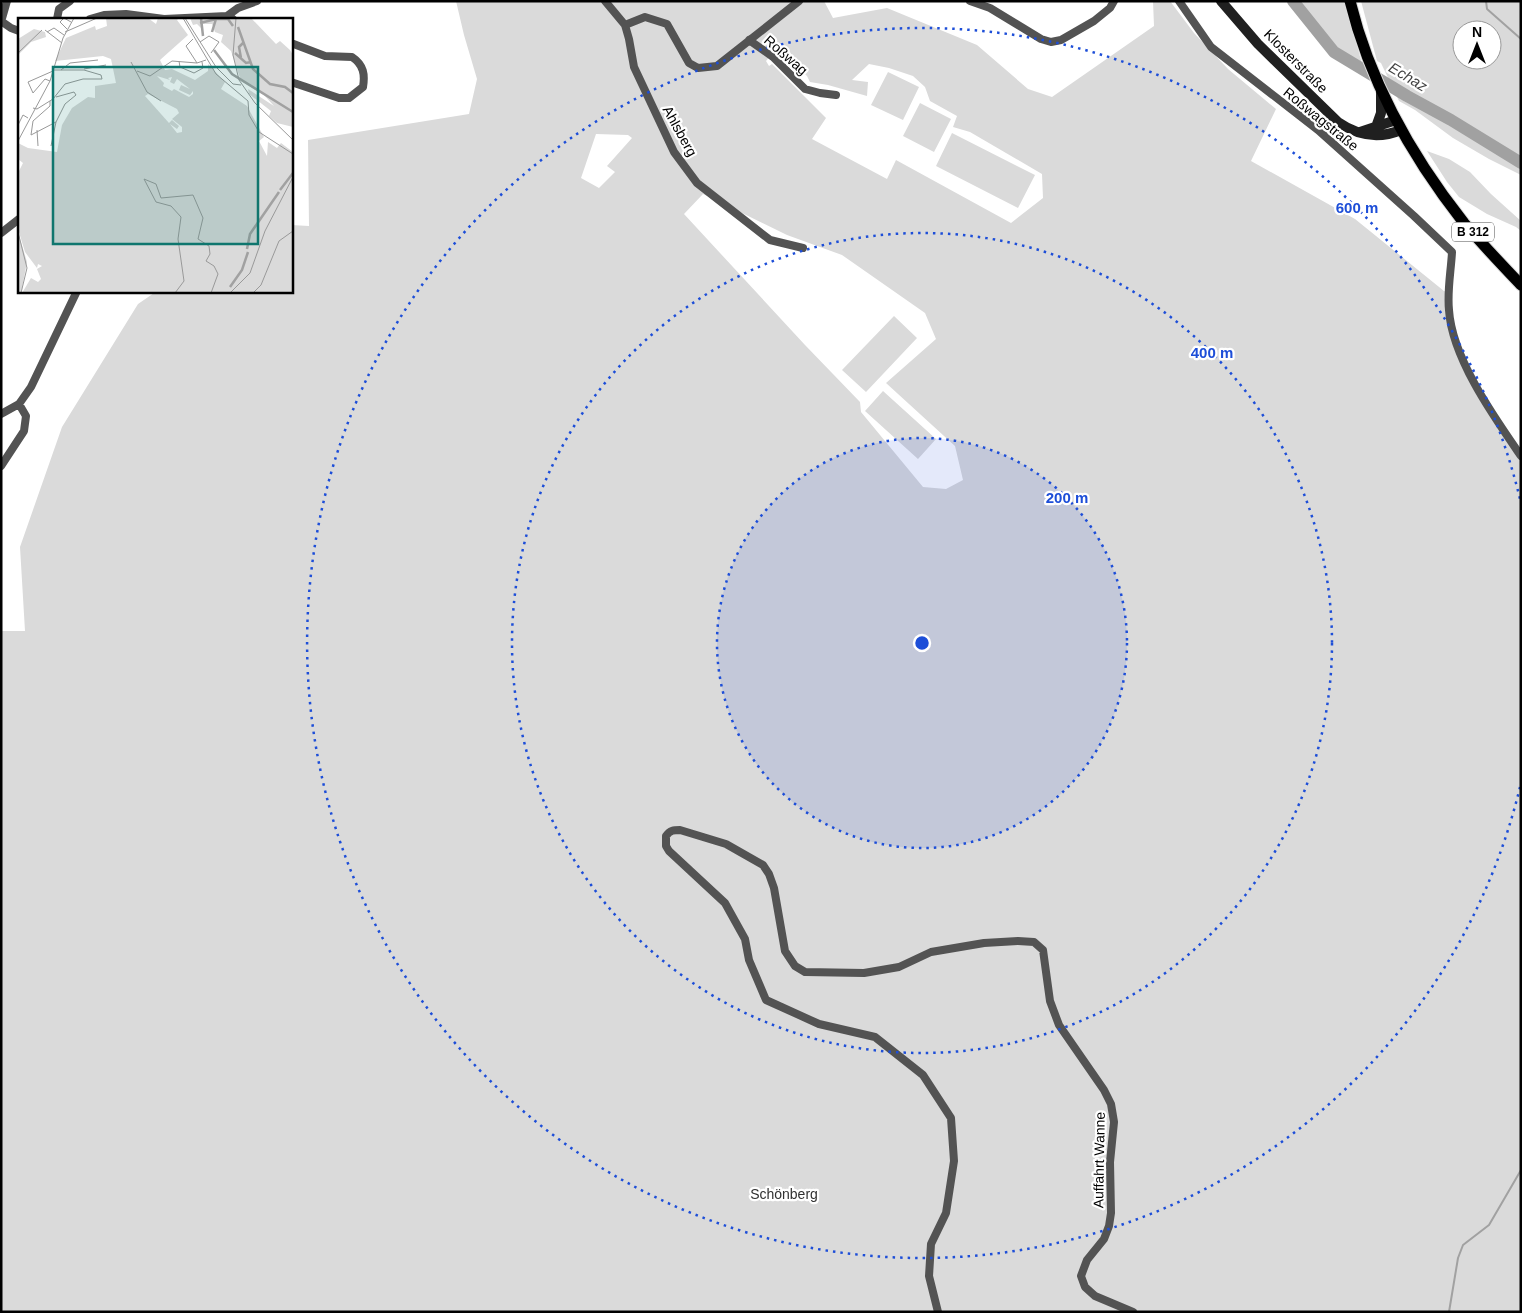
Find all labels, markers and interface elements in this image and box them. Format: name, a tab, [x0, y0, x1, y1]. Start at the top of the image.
inset map	[18, 18, 292, 292]
north arrow	[1452, 20, 1502, 70]
text: N	[1472, 24, 1482, 40]
street label: Klosterstraße	[1261, 26, 1331, 96]
street label: Roßwag	[761, 32, 811, 78]
water label: Echaz	[1386, 59, 1431, 95]
street label: Roßwagstraße	[1280, 84, 1362, 154]
street label: Ahlsberg	[660, 103, 700, 159]
text: 600 m	[1336, 199, 1378, 216]
road number: B 312	[1452, 222, 1494, 242]
text: 400 m	[1191, 344, 1233, 361]
text: 200 m	[1046, 489, 1088, 506]
centre of rings	[913, 634, 931, 652]
street label: Auffahrt Wanne	[1090, 1111, 1108, 1208]
park label: Schönberg	[750, 1186, 818, 1202]

